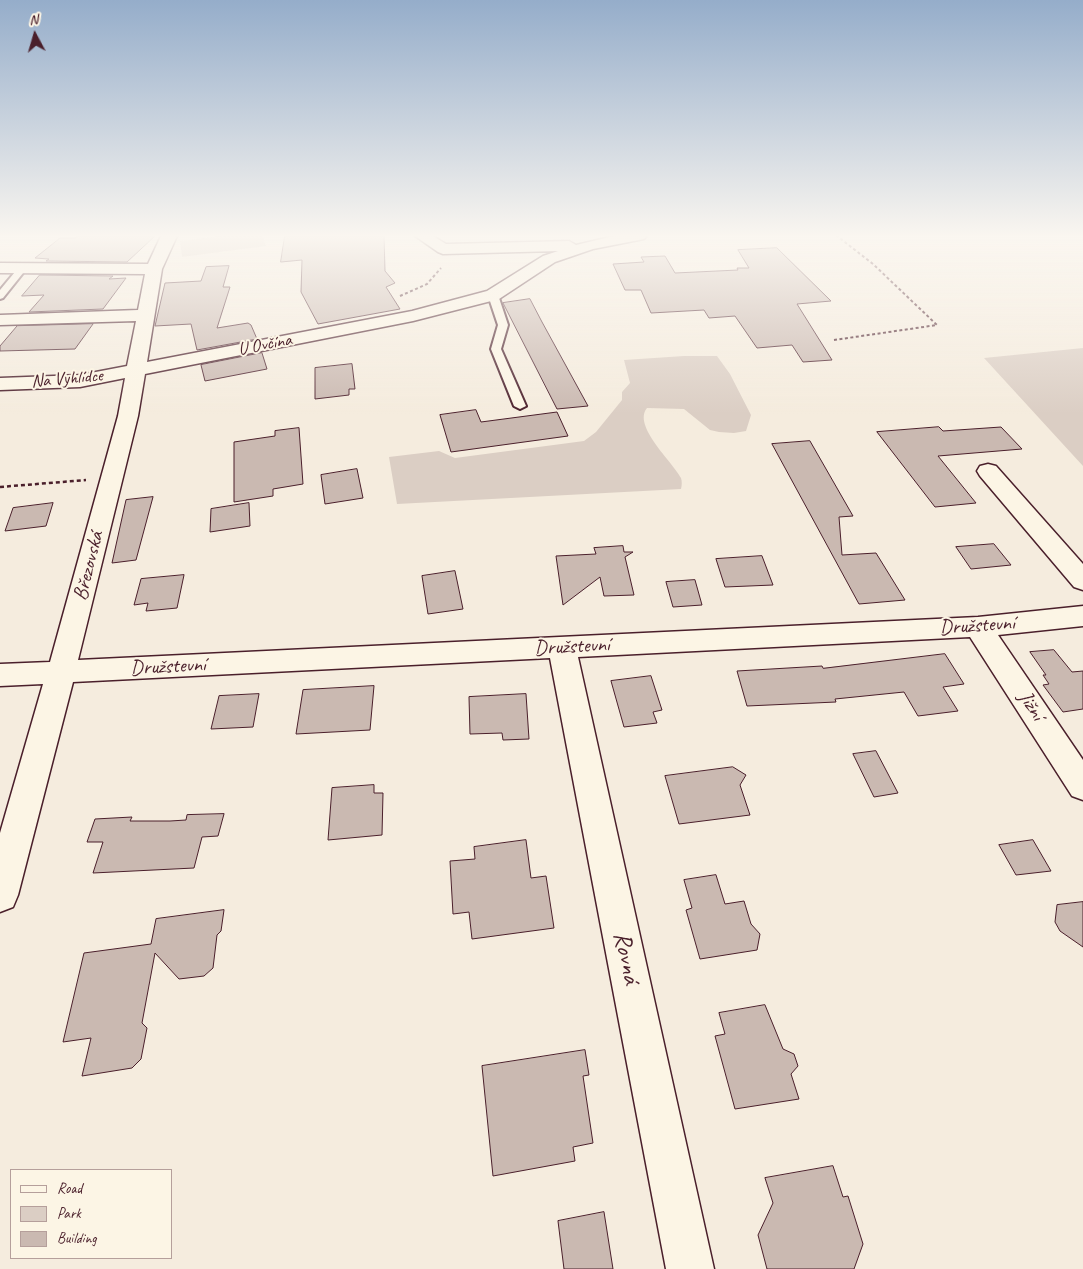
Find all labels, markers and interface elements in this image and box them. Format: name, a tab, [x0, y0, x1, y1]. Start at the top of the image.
north arrow	[10, 10, 60, 60]
text: N	[28, 11, 39, 28]
street label: U Ovčína	[236, 329, 294, 361]
street label: Na Vyhlídce	[30, 365, 104, 393]
street label: Březovská	[68, 529, 110, 603]
street label: Družstevní	[938, 611, 1016, 641]
street label: Družstevní	[534, 632, 610, 662]
street label: Družstevní	[130, 652, 206, 682]
street label: Jižní	[1012, 686, 1050, 726]
street label: Rovná	[606, 929, 646, 987]
legend	[10, 1169, 172, 1259]
text: Road	[57, 1179, 82, 1198]
text: Park	[57, 1204, 81, 1223]
text: Building	[57, 1229, 96, 1248]

